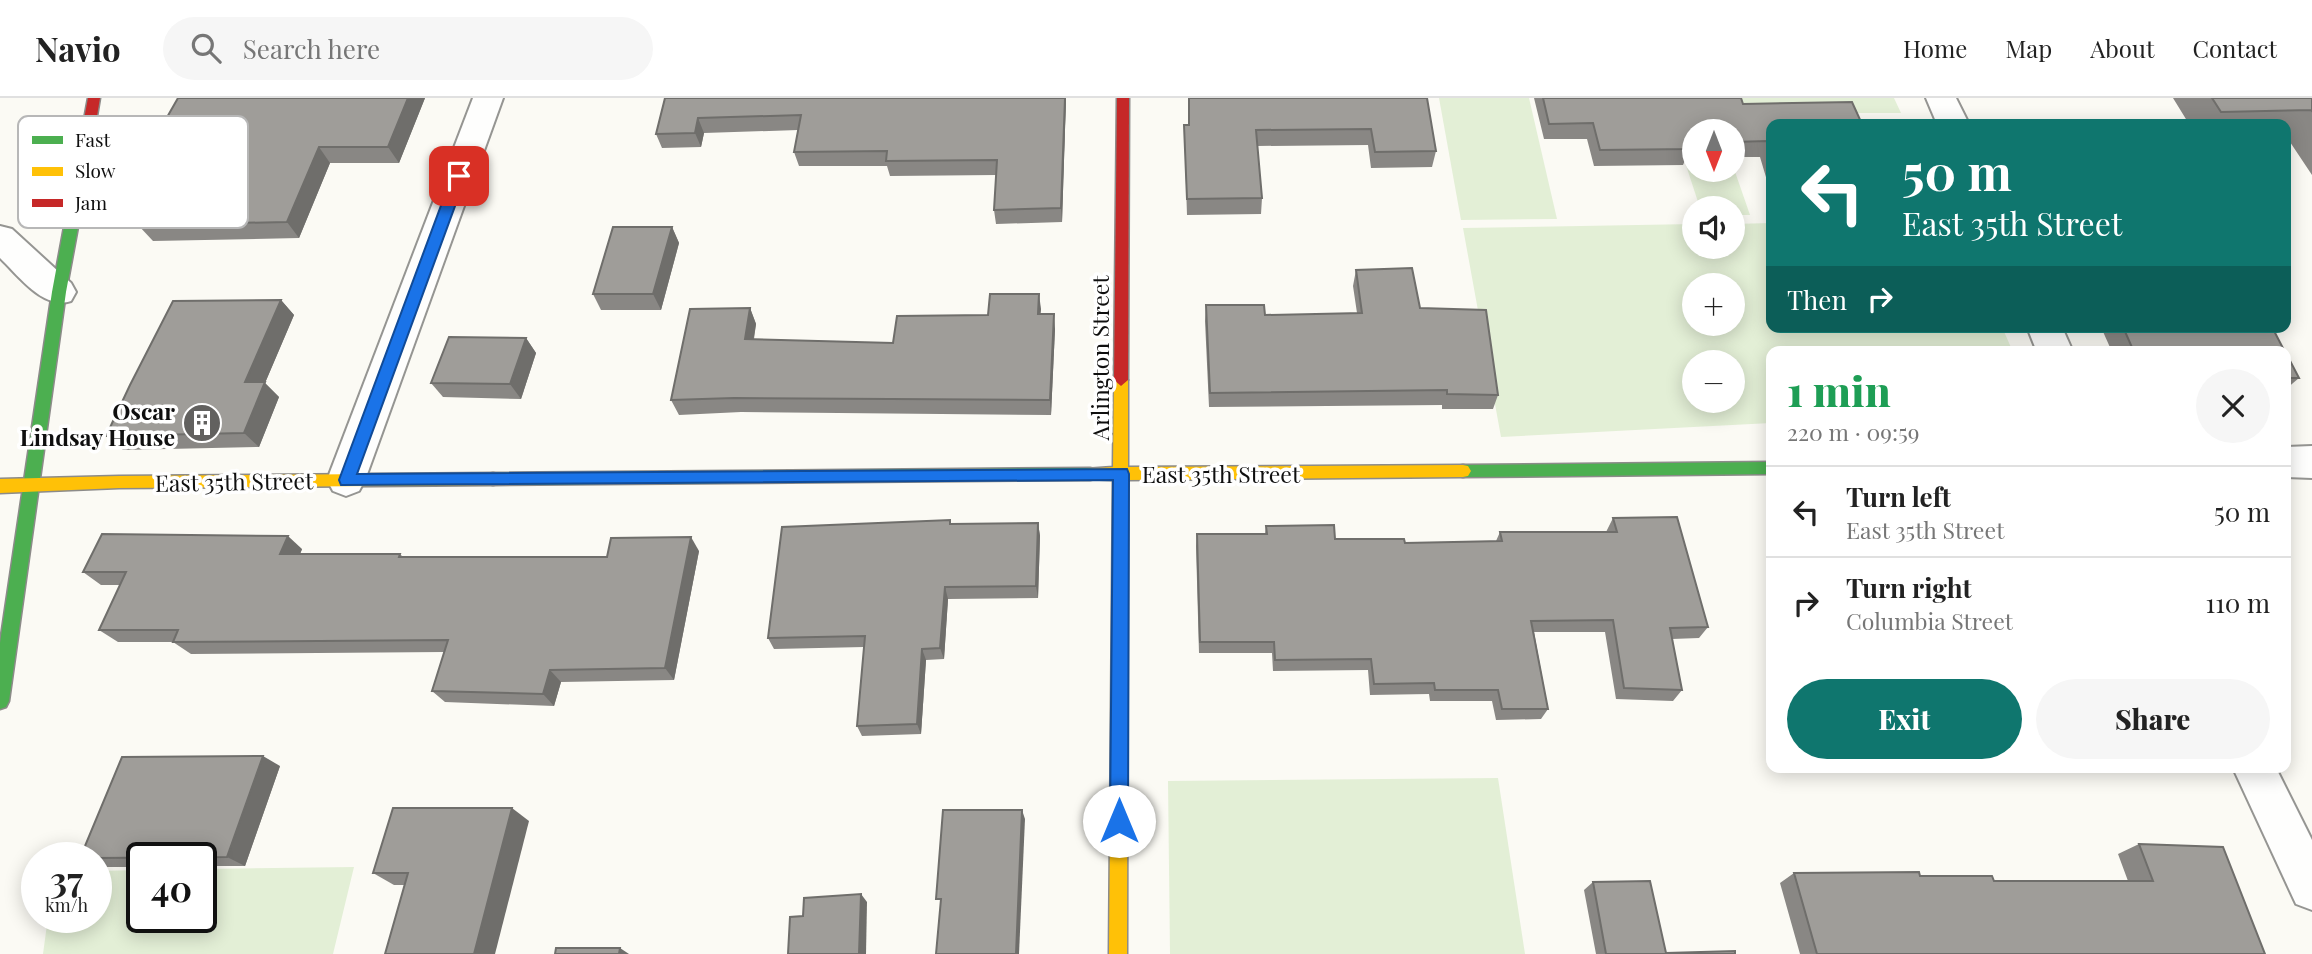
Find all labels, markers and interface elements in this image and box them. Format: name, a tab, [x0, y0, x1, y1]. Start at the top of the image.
search box	[163, 17, 653, 80]
text: Navio	[35, 26, 121, 70]
icon: search	[187, 29, 225, 67]
text: Search here	[243, 31, 380, 66]
text: Home	[1903, 32, 1967, 64]
text: Map	[2005, 32, 2052, 64]
text: About	[2090, 32, 2154, 64]
text: Contact	[2192, 32, 2277, 64]
legend	[18, 116, 248, 228]
north arrow	[1682, 119, 1745, 182]
map controls	[1682, 119, 1745, 413]
text: Fast	[75, 126, 111, 152]
text: 50 m	[1902, 138, 2012, 203]
pin	[429, 146, 489, 206]
icon: left	[1787, 147, 1878, 238]
text: Slow	[75, 157, 116, 183]
icon: arrive	[440, 157, 478, 195]
text: Jam	[74, 189, 107, 215]
button: sound	[1682, 196, 1745, 259]
text: East 35th Street	[1902, 201, 2122, 244]
button: +	[1682, 273, 1745, 336]
street label: Arlington Street	[1084, 275, 1115, 442]
icon: right	[1861, 280, 1899, 318]
text: Then	[1787, 282, 1847, 317]
button: −	[1682, 350, 1745, 413]
text: 1 min	[1787, 362, 1891, 418]
button: close	[2196, 369, 2270, 443]
place label: Oscar Lindsay House	[20, 395, 175, 452]
building icon: Oscar Lindsay House	[181, 402, 223, 444]
text: 220 m · 09:59	[1787, 416, 1919, 447]
street label: East 35th Street	[1142, 458, 1301, 489]
street label: East 35th Street	[155, 464, 314, 498]
text: Turn left	[1846, 479, 1951, 514]
icon: left	[1787, 493, 1825, 531]
text: 50 m	[2214, 494, 2270, 529]
text: East 35th Street	[1846, 514, 2004, 545]
text: Turn right	[1846, 570, 1972, 605]
icon: right	[1787, 584, 1825, 622]
text: 110 m	[2206, 585, 2270, 620]
text: Columbia Street	[1846, 605, 2013, 636]
button: Exit	[1787, 679, 2022, 759]
button: Share	[2036, 679, 2270, 759]
position arrow	[1082, 784, 1156, 858]
speed limit sign: 40	[126, 842, 217, 933]
text: 37	[50, 855, 83, 902]
text: km/h	[45, 893, 88, 917]

